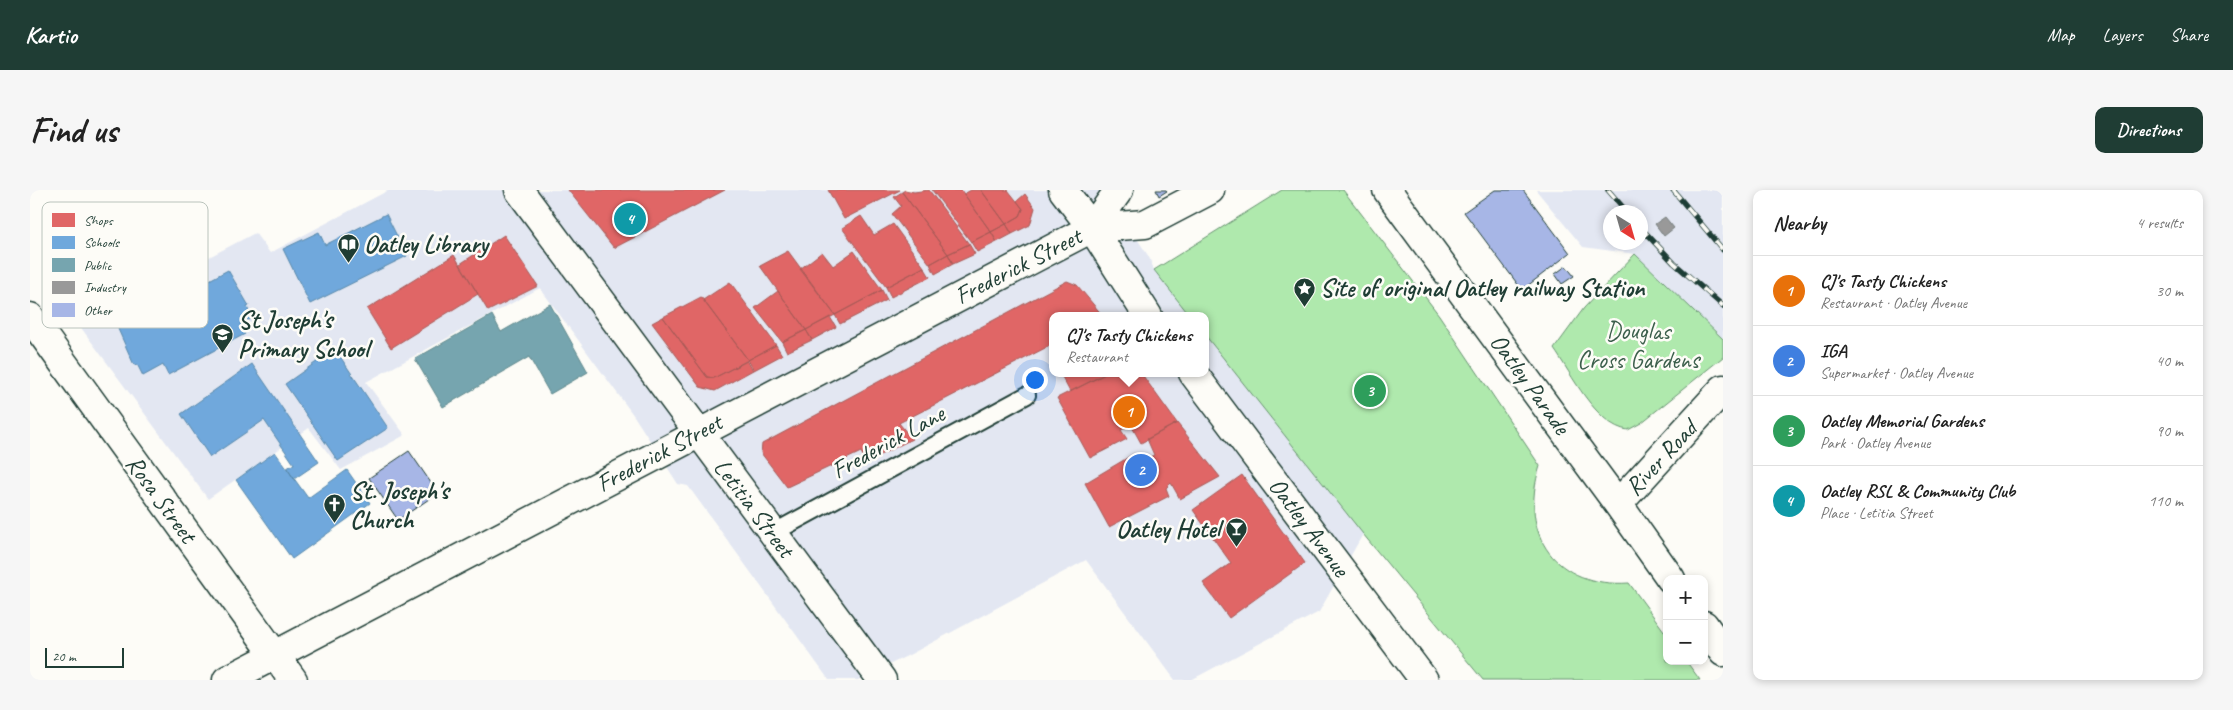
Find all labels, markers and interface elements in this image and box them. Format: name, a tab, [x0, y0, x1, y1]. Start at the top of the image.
text: Kartio	[25, 20, 77, 50]
text: Map	[2047, 24, 2075, 46]
text: Layers	[2103, 24, 2142, 46]
text: Share	[2170, 24, 2208, 46]
button: Directions	[2095, 107, 2203, 153]
text: Find us	[30, 108, 117, 153]
pin: 4	[614, 200, 646, 238]
legend	[42, 202, 208, 328]
north arrow	[1603, 205, 1648, 250]
text: Nearby	[1773, 210, 1826, 236]
text: Shops	[84, 212, 114, 229]
text: 4 results	[2136, 213, 2183, 233]
street label: Frederick Street	[949, 219, 1089, 312]
place label: Oatley Library	[364, 228, 490, 260]
library icon: Oatley Library	[336, 232, 360, 263]
text: Schools	[84, 234, 120, 251]
text: Public	[84, 257, 112, 274]
text: CJ's Tasty Chickens	[1820, 269, 1946, 293]
place label: Site of original Oatley railway Station	[1320, 272, 1646, 304]
place icon: Site of original Oatley railway Station	[1292, 276, 1316, 307]
text: Industry	[84, 279, 127, 296]
text: 1	[1785, 281, 1793, 301]
text: 30 m	[2156, 281, 2183, 301]
text: Restaurant · Oatley Avenue	[1820, 293, 1967, 313]
text: Other	[84, 302, 113, 319]
place label: St Joseph's Primary School	[238, 304, 373, 365]
popup	[1049, 312, 1209, 377]
park label: Douglas Cross Gardens	[1577, 315, 1701, 376]
school or university icon: St Joseph's Primary School	[210, 322, 234, 353]
text: CJ's Tasty Chickens	[1066, 323, 1192, 347]
street label: Oatley Parade	[1483, 327, 1578, 442]
text: IGA	[1820, 339, 1847, 363]
text: Restaurant	[1066, 347, 1128, 367]
text: 2	[1785, 351, 1793, 371]
text: 40 m	[2156, 351, 2183, 371]
text: Supermarket · Oatley Avenue	[1820, 363, 1973, 383]
your location	[1022, 367, 1048, 393]
pin: 3	[1354, 372, 1386, 410]
pin: 1	[1113, 393, 1145, 431]
street label: Frederick Lane	[826, 397, 952, 486]
street label: Frederick Street	[591, 405, 730, 499]
text: Oatley Memorial Gardens	[1820, 409, 1984, 433]
street label: River Road	[1618, 411, 1706, 502]
text: 3	[1785, 421, 1793, 441]
text: 90 m	[2156, 421, 2183, 441]
text: Park · Oatley Avenue	[1820, 433, 1930, 453]
street label: Rosa Street	[119, 449, 205, 551]
pin: 2	[1125, 451, 1157, 489]
street label: Letitia Street	[706, 452, 803, 566]
street label: Oatley Avenue	[1261, 471, 1358, 584]
place label: St. Joseph's Church	[350, 475, 451, 536]
text: Oatley RSL & Community Club	[1820, 479, 2015, 503]
text: 4	[1785, 491, 1793, 511]
text: 110 m	[2149, 491, 2183, 511]
church icon: St. Joseph's Church	[322, 493, 346, 524]
text: Place · Letitia Street	[1820, 503, 1933, 523]
place label: Oatley Hotel	[1116, 513, 1225, 545]
bar icon: Oatley Hotel	[1224, 517, 1248, 548]
map controls	[1663, 575, 1708, 665]
button: +	[1663, 575, 1708, 620]
button: −	[1663, 620, 1708, 665]
scale bar	[45, 645, 124, 668]
text: 20 m	[52, 648, 76, 665]

